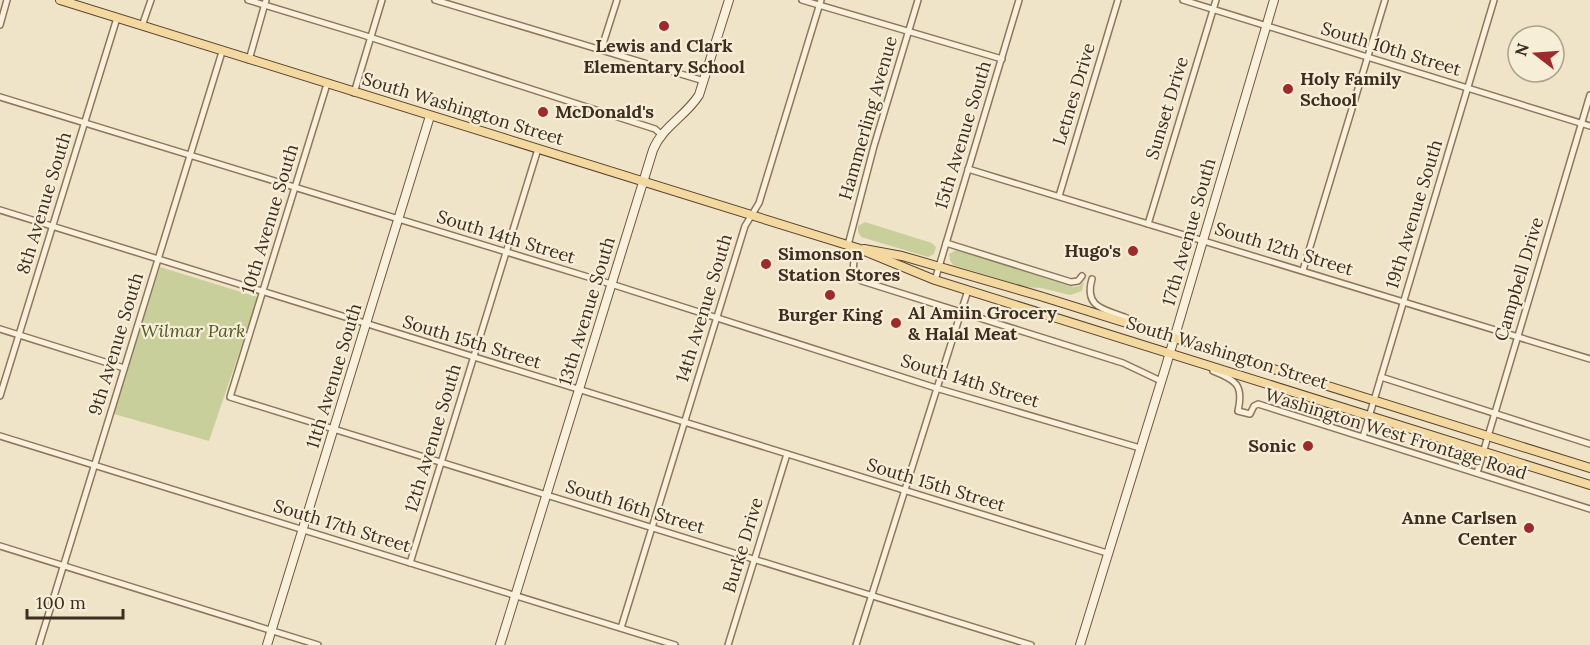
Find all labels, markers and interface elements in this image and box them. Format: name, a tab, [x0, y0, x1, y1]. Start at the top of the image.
street label: South 10th Street	[1318, 16, 1464, 81]
marker: Lewis and Clark Elementary School	[657, 19, 671, 33]
north arrow	[1506, 24, 1566, 84]
street label: Hammerling Avenue	[833, 33, 902, 203]
place label: Lewis and Clark Elementary School	[583, 34, 745, 78]
street label: Letnes Drive	[1047, 40, 1100, 148]
text: N	[1510, 41, 1533, 58]
street label: Sunset Drive	[1140, 53, 1193, 162]
street label: 15th Avenue South	[929, 58, 996, 212]
street label: South Washington Street	[360, 67, 567, 150]
place label: Holy Family School	[1300, 67, 1401, 111]
marker: Holy Family School	[1281, 82, 1295, 96]
place label: McDonald's	[555, 100, 654, 123]
marker: McDonald's	[536, 105, 550, 119]
street label: 8th Avenue South	[11, 129, 76, 277]
street label: 19th Avenue South	[1380, 136, 1447, 291]
street label: 10th Avenue South	[236, 141, 303, 296]
street label: 17th Avenue South	[1156, 155, 1221, 308]
street label: South 14th Street	[434, 205, 578, 269]
street label: Campbell Drive	[1489, 214, 1548, 344]
street label: South 12th Street	[1212, 217, 1356, 281]
street label: 14th Avenue South	[670, 231, 737, 385]
street label: 13th Avenue South	[553, 234, 620, 388]
place label: Hugo's	[1064, 239, 1121, 262]
place label: Simonson Station Stores	[778, 242, 901, 286]
marker: Hugo's	[1126, 244, 1140, 258]
marker: Simonson Station Stores	[759, 257, 773, 271]
street label: 9th Avenue South	[83, 270, 148, 418]
marker: Burger King	[823, 288, 837, 302]
street label: 11th Avenue South	[301, 300, 367, 451]
place label: Al Amiin Grocery & Halal Meat	[908, 301, 1057, 345]
place label: Burger King	[778, 303, 883, 326]
street label: South 15th Street	[400, 309, 544, 374]
street label: South Washington Street	[1124, 311, 1331, 394]
marker: Al Amiin Grocery & Halal Meat	[889, 316, 903, 330]
park label: Wilmar Park	[141, 319, 245, 342]
street label: South 14th Street	[898, 349, 1042, 413]
street label: 12th Avenue South	[399, 361, 466, 515]
street label: Washington West Frontage Road	[1262, 383, 1530, 484]
place label: Sonic	[1248, 434, 1297, 457]
marker: Sonic	[1301, 439, 1315, 453]
street label: South 15th Street	[864, 452, 1008, 517]
street label: South 16th Street	[563, 474, 708, 539]
street label: South 17th Street	[271, 494, 414, 557]
street label: Burke Drive	[717, 494, 768, 595]
place label: Anne Carlsen Center	[1402, 506, 1518, 550]
marker: Anne Carlsen Center	[1522, 521, 1536, 535]
scale bar	[27, 582, 123, 620]
text: 100 m	[36, 591, 86, 614]

